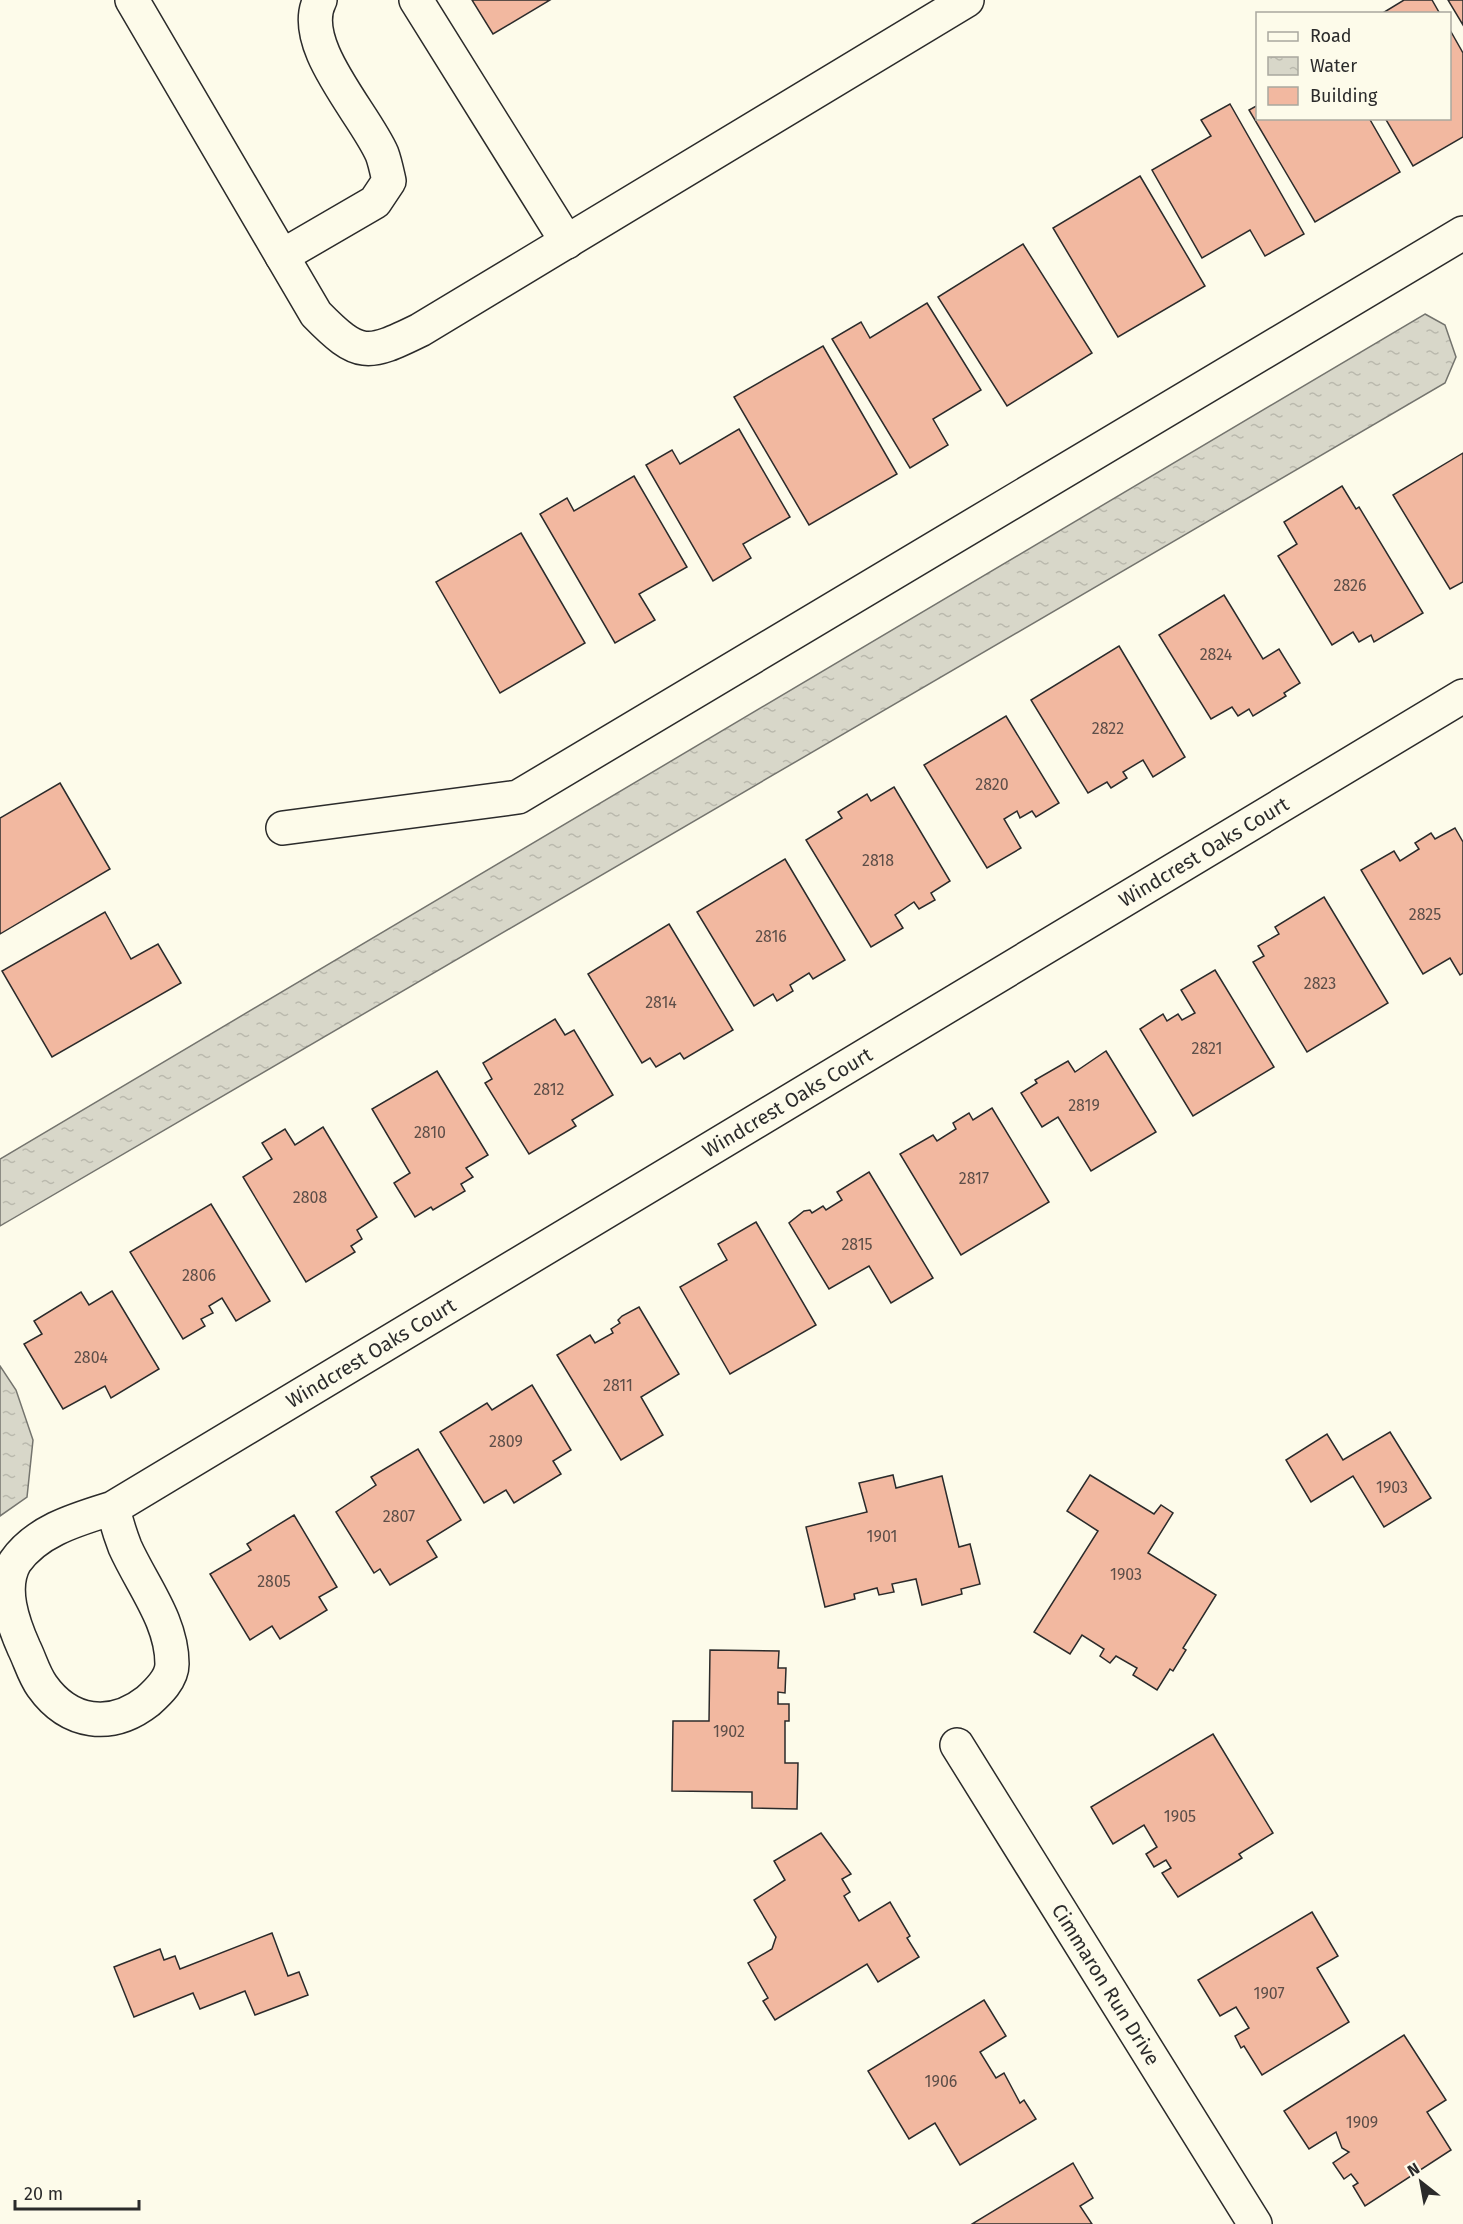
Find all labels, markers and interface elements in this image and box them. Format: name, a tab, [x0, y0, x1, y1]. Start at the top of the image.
legend	[1256, 12, 1451, 120]
text: Road	[1310, 25, 1352, 47]
text: Water	[1310, 55, 1357, 77]
text: Building	[1310, 85, 1378, 107]
house number: 2826	[1333, 576, 1367, 595]
house number: 2824	[1200, 645, 1233, 664]
house number: 2822	[1092, 719, 1124, 738]
house number: 2820	[975, 775, 1009, 794]
street label: Windcrest Oaks Court	[1115, 791, 1294, 912]
house number: 2818	[862, 851, 894, 870]
house number: 2825	[1409, 905, 1441, 924]
house number: 2816	[755, 927, 787, 946]
house number: 2823	[1304, 974, 1336, 993]
house number: 2814	[645, 993, 677, 1012]
house number: 2821	[1191, 1039, 1223, 1058]
street label: Windcrest Oaks Court	[698, 1042, 877, 1163]
house number: 2812	[533, 1080, 565, 1099]
house number: 2819	[1068, 1096, 1100, 1115]
house number: 2810	[414, 1123, 446, 1142]
house number: 2817	[959, 1169, 989, 1188]
house number: 2808	[293, 1188, 327, 1207]
house number: 2815	[841, 1235, 873, 1254]
house number: 2806	[182, 1266, 216, 1285]
street label: Windcrest Oaks Court	[282, 1292, 461, 1413]
house number: 2804	[74, 1348, 109, 1367]
house number: 2811	[603, 1376, 633, 1395]
house number: 2809	[489, 1432, 523, 1451]
house number: 1903	[1376, 1478, 1408, 1497]
house number: 2807	[383, 1507, 415, 1526]
house number: 1901	[867, 1527, 897, 1546]
house number: 1903	[1110, 1565, 1142, 1584]
house number: 2805	[257, 1572, 291, 1591]
house number: 1902	[713, 1722, 745, 1741]
house number: 1905	[1164, 1807, 1196, 1826]
street label: Cimmaron Run Drive	[1047, 1899, 1165, 2070]
house number: 1907	[1253, 1984, 1285, 2003]
house number: 1906	[925, 2072, 957, 2091]
house number: 1909	[1346, 2113, 1378, 2132]
north arrow	[1391, 2152, 1451, 2212]
text: N	[1404, 2159, 1423, 2180]
scale bar	[15, 2173, 140, 2211]
text: 20 m	[24, 2183, 63, 2205]

